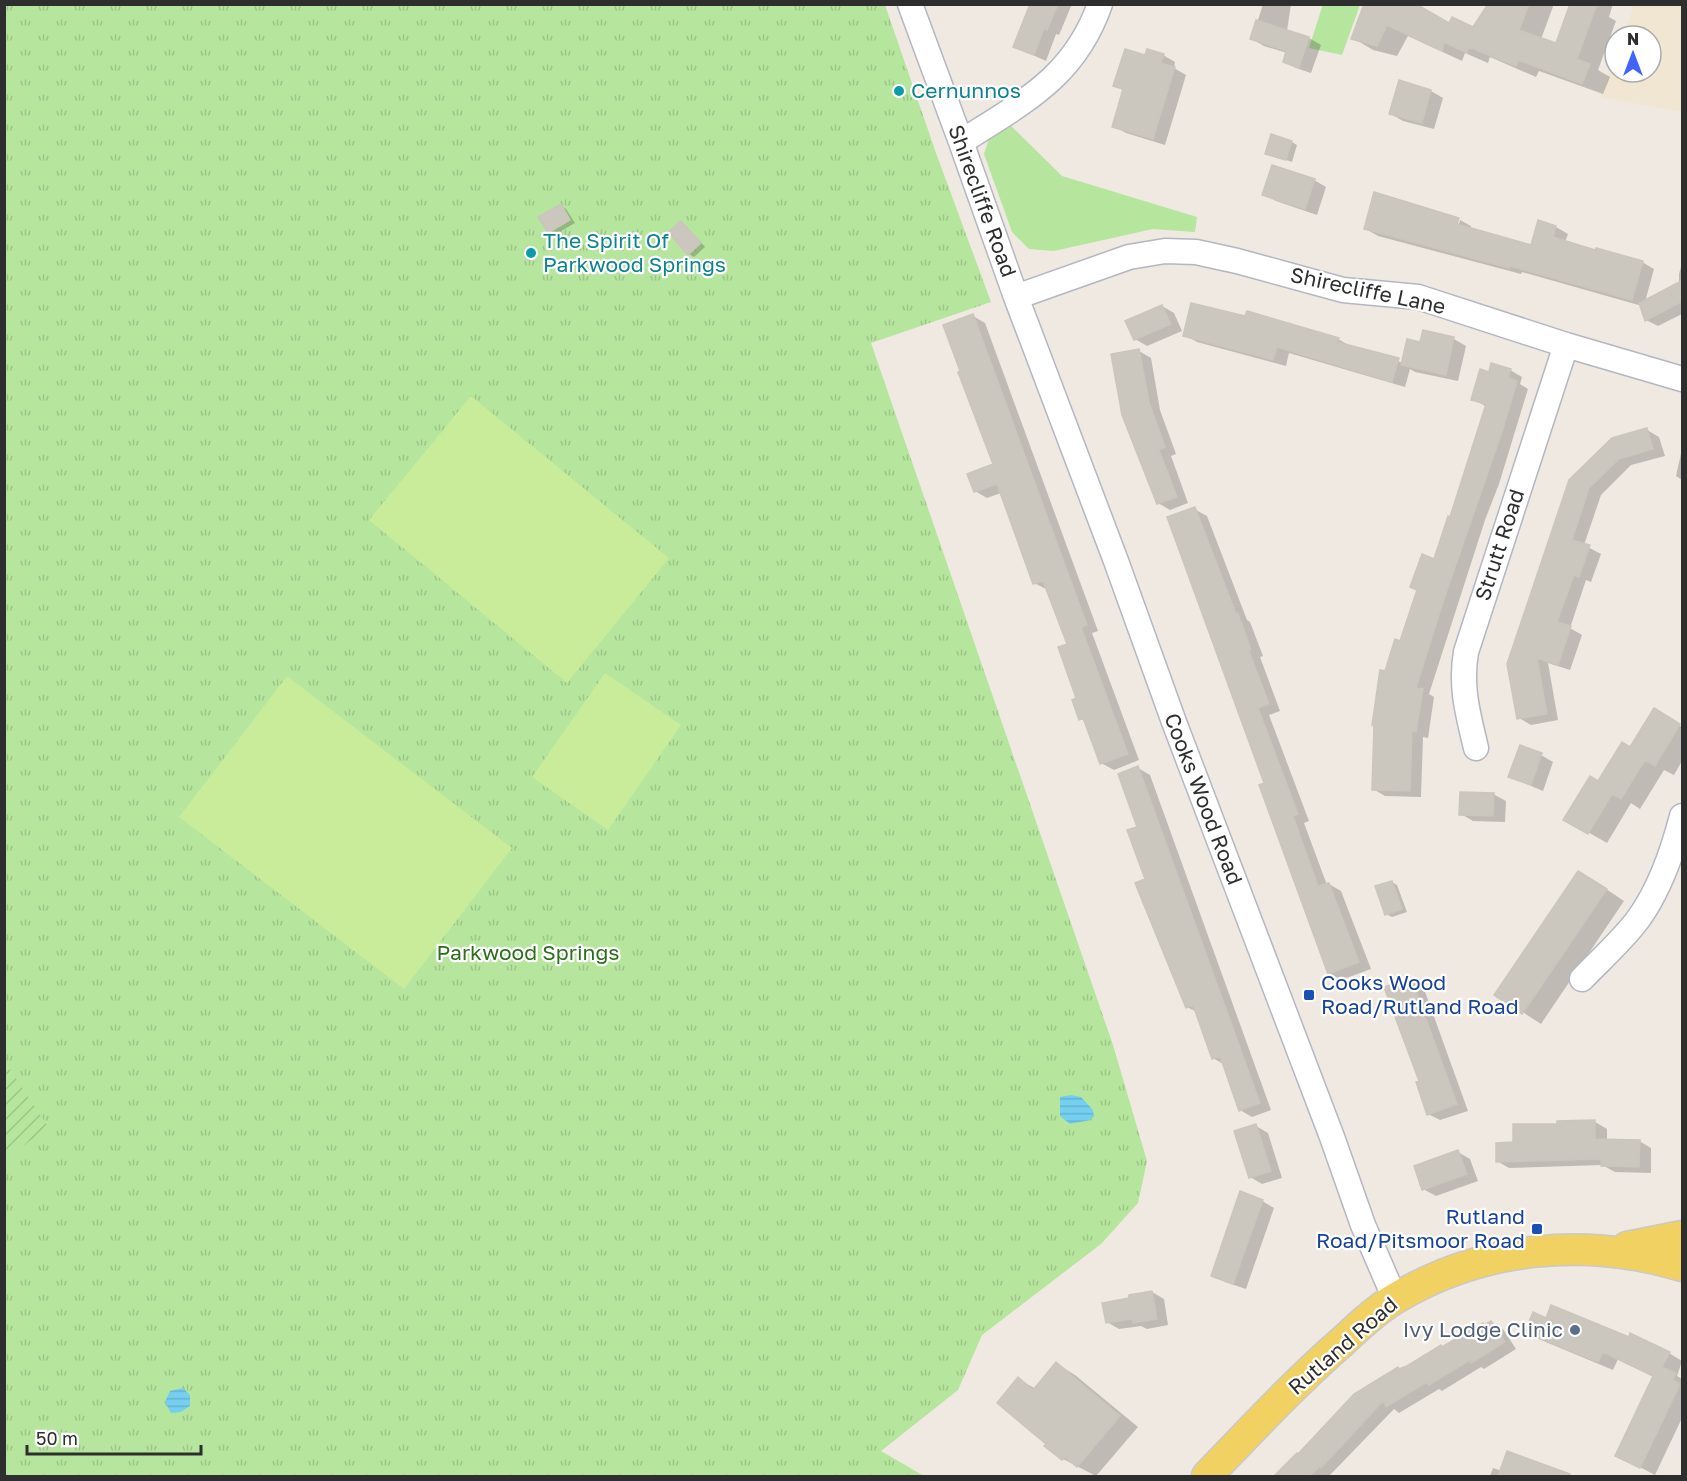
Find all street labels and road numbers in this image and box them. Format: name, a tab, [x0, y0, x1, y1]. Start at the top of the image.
street label: Shirecliffe Road	[943, 121, 1023, 280]
street label: Shirecliffe Lane	[1288, 261, 1448, 319]
street label: Strutt Road	[1469, 486, 1529, 604]
street label: Cooks Wood Road	[1159, 709, 1249, 888]
street label: Rutland Road	[1282, 1291, 1402, 1400]

